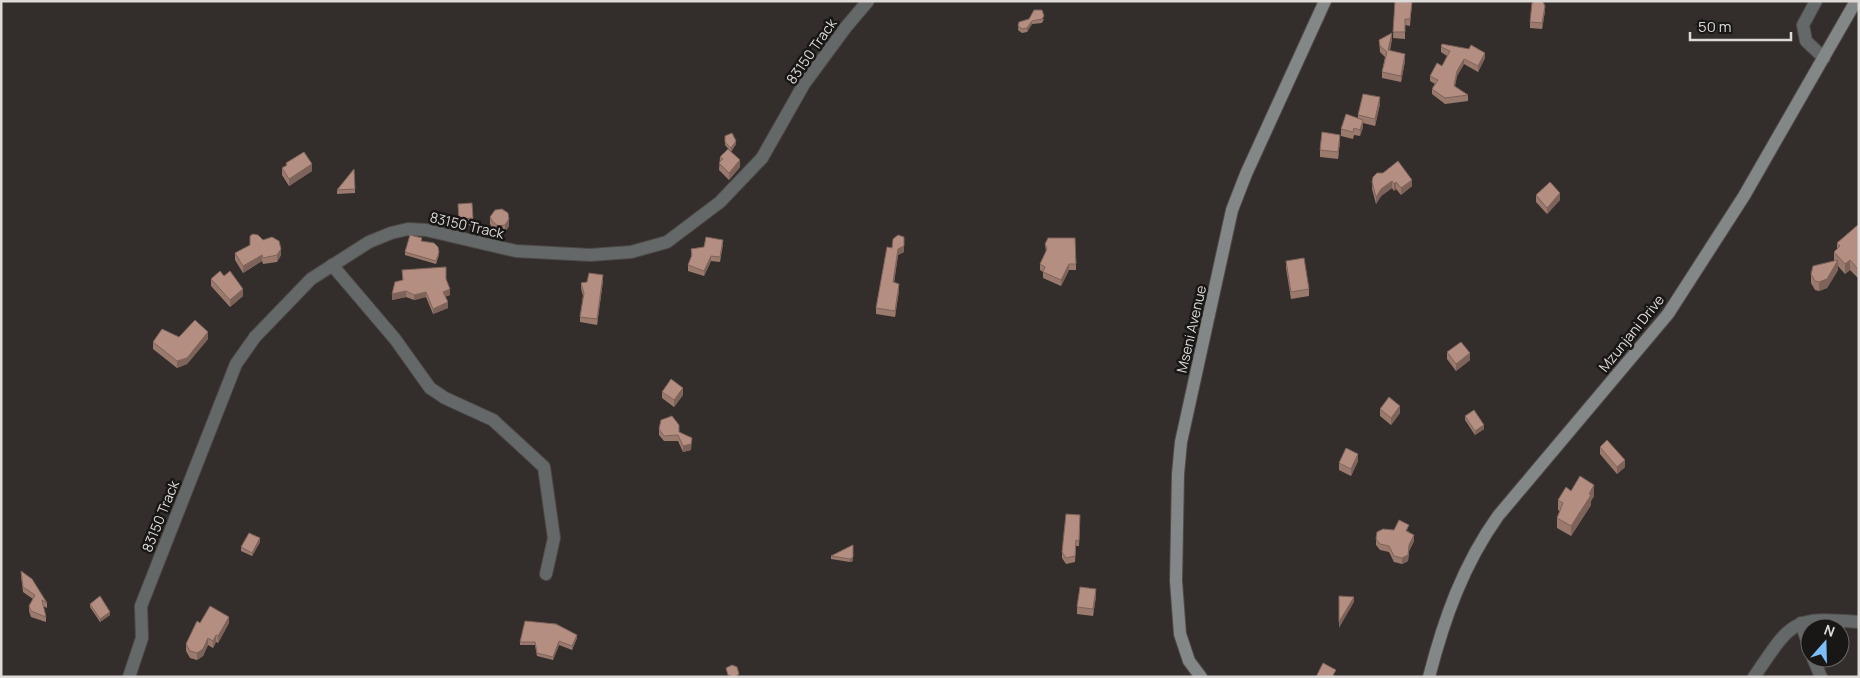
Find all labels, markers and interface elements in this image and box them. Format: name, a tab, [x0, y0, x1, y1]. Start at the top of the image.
scale bar	[1690, 10, 1791, 42]
street label: 83150 Track	[782, 14, 841, 87]
text: 50 m	[1698, 16, 1732, 37]
street label: 83150 Track	[428, 207, 507, 243]
street label: Mseni Avenue	[1172, 283, 1210, 375]
street label: Mzunjani Drive	[1594, 290, 1668, 376]
street label: 83150 Track	[137, 476, 183, 555]
north arrow	[1800, 618, 1850, 668]
text: N	[1822, 620, 1838, 641]

